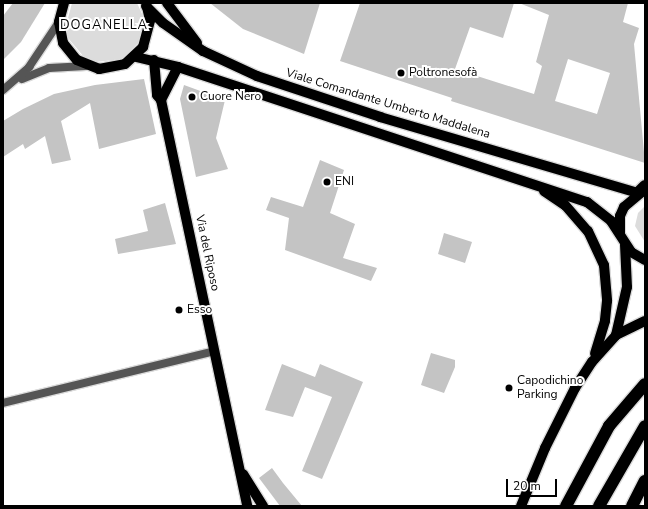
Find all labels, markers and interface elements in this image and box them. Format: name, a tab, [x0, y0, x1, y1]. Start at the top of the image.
district label: DOGANELLA	[60, 17, 148, 33]
street label: Viale Comandante Umberto Maddalena	[284, 66, 492, 142]
place label: Poltronesofà	[409, 66, 477, 80]
marker: Poltronesofà	[396, 68, 406, 78]
place label: Cuore Nero	[200, 90, 261, 104]
marker: Cuore Nero	[187, 92, 197, 102]
place label: ENI	[335, 175, 354, 189]
marker: ENI	[322, 177, 332, 187]
street label: Via del Riposo	[192, 214, 222, 292]
place label: Esso	[187, 303, 212, 317]
marker: Esso	[174, 305, 184, 315]
place label: Capodichino Parking	[517, 374, 583, 402]
marker: Capodichino Parking	[504, 383, 514, 393]
scale bar	[508, 471, 559, 497]
text: 20 m	[513, 478, 541, 494]

